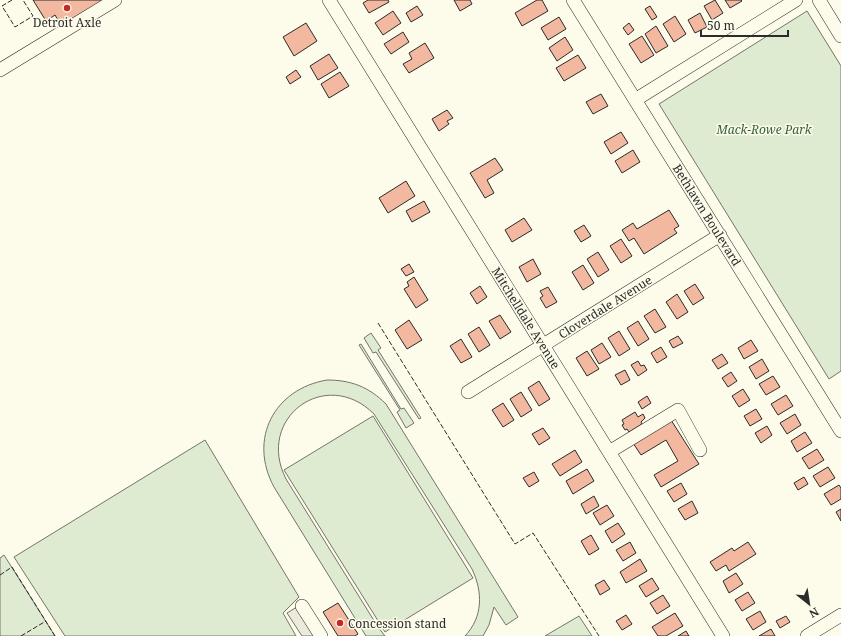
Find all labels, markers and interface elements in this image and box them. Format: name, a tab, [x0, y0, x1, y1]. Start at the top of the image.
marker: Detroit Axle	[62, 3, 72, 13]
scale bar	[701, 12, 788, 38]
place label: Detroit Axle	[33, 14, 101, 31]
text: 50 m	[707, 17, 735, 34]
park label: Mack-Rowe Park	[715, 121, 813, 138]
street label: Bethlawn Boulevard	[669, 161, 746, 270]
street label: Mitchelldale Avenue	[488, 264, 564, 372]
street label: Cloverdale Avenue	[555, 271, 655, 343]
north arrow	[789, 584, 829, 624]
text: N	[806, 604, 822, 622]
place label: Concession stand	[348, 615, 447, 632]
marker: Concession stand	[335, 618, 345, 628]

